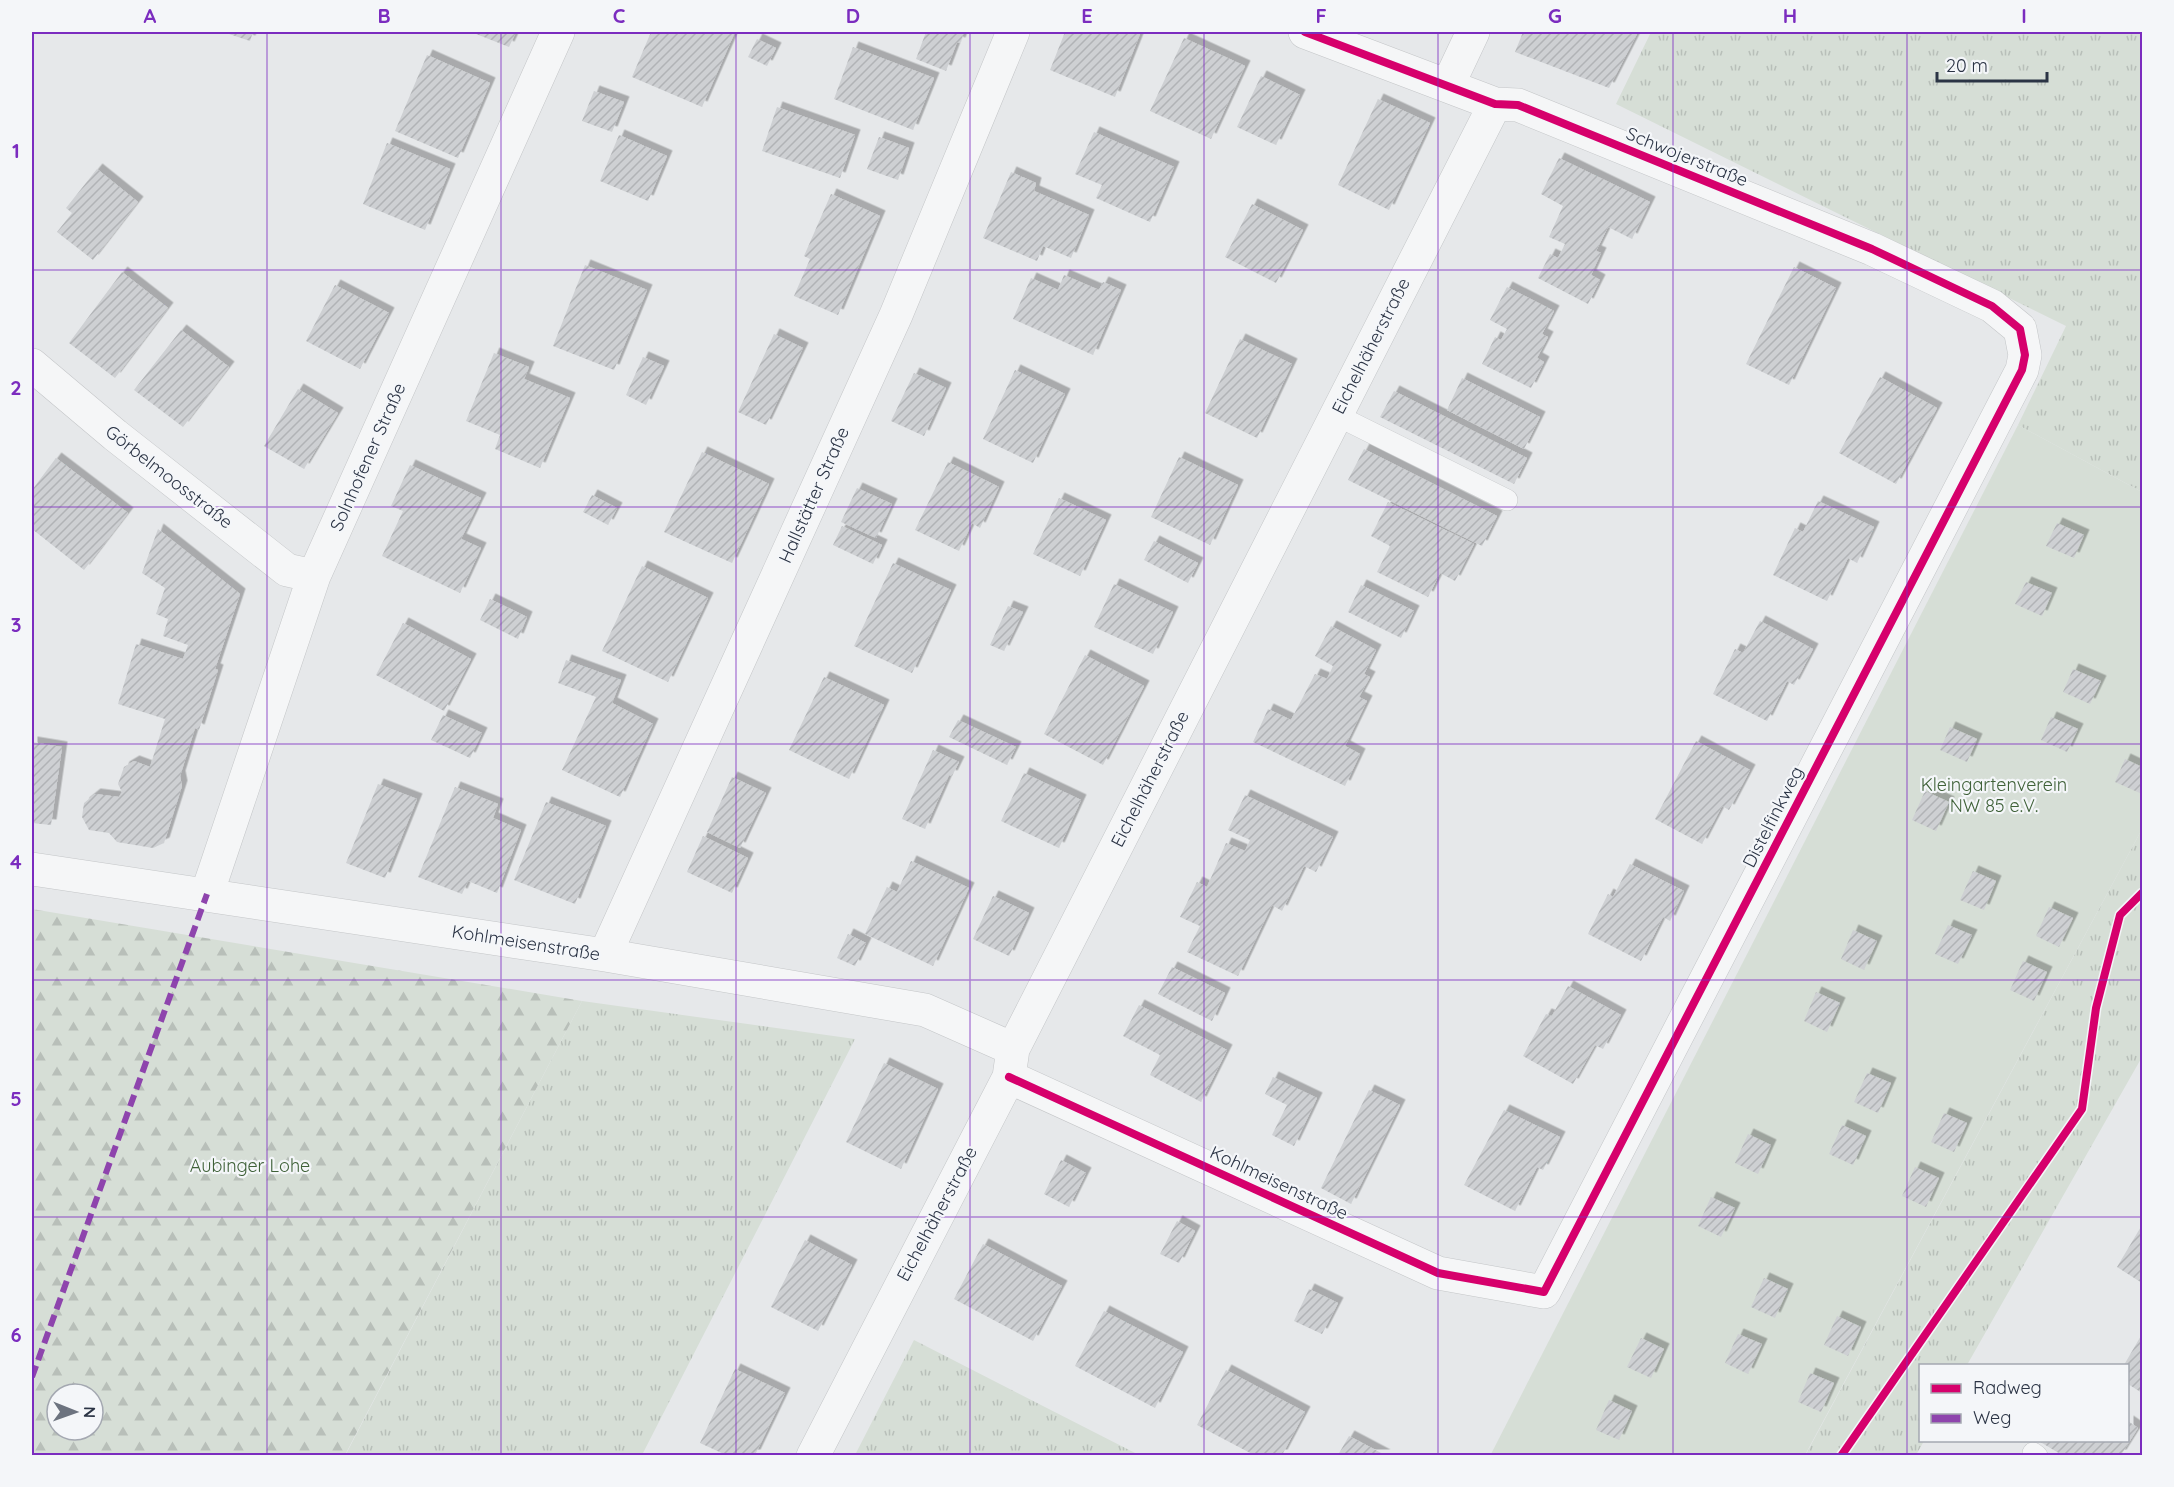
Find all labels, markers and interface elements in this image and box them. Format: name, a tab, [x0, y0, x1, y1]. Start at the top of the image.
text: A	[144, 3, 157, 28]
text: B	[377, 3, 391, 28]
text: C	[613, 3, 626, 28]
text: D	[846, 3, 860, 28]
text: E	[1081, 3, 1093, 28]
text: F	[1315, 3, 1327, 28]
text: G	[1548, 3, 1562, 28]
text: H	[1783, 3, 1797, 28]
text: I	[2021, 3, 2027, 28]
scale bar	[1937, 45, 2046, 83]
text: 20 m	[1946, 54, 1988, 77]
street label: Schwojerstraße	[1623, 122, 1751, 191]
text: 1	[12, 138, 20, 163]
street label: Eichelhäherstraße	[1326, 274, 1415, 418]
text: 2	[10, 375, 22, 400]
street label: Solnhofener Straße	[325, 379, 411, 535]
street label: Görbelmoosstraße	[101, 420, 238, 533]
street label: Hallstätter Straße	[773, 423, 854, 566]
text: 3	[11, 612, 21, 637]
street label: Eichelhäherstraße	[1105, 707, 1194, 851]
street label: Distelfinkweg	[1737, 762, 1808, 871]
park label: Kleingartenverein NW 85 e.V.	[1921, 773, 2067, 817]
text: 4	[10, 849, 22, 874]
street label: Kohlmeisenstraße	[450, 919, 602, 966]
text: 5	[10, 1086, 22, 1111]
street label: Kohlmeisenstraße	[1207, 1140, 1352, 1225]
street label: Eichelhäherstraße	[891, 1142, 982, 1285]
park label: Aubinger Lohe	[190, 1154, 310, 1177]
text: 6	[10, 1322, 22, 1347]
legend	[1919, 1364, 2129, 1442]
text: Radweg	[1973, 1376, 2042, 1399]
north arrow	[45, 1382, 105, 1442]
text: N	[80, 1406, 100, 1418]
text: Weg	[1973, 1406, 2011, 1429]

